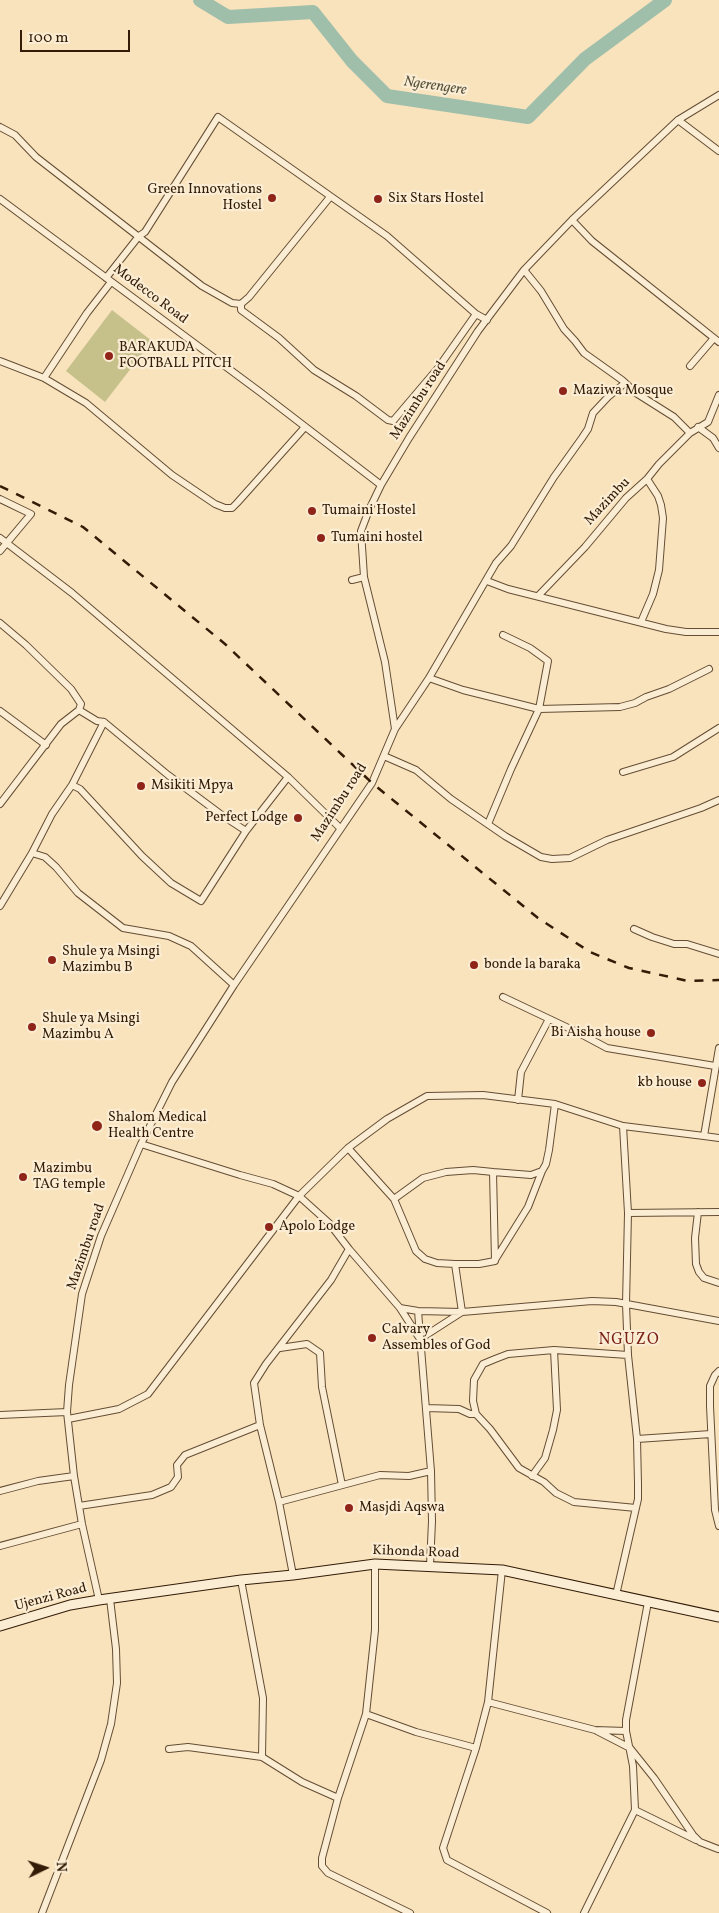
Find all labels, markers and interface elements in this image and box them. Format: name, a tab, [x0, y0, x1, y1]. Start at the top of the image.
scale bar	[22, 20, 132, 52]
text: 100 m	[28, 28, 68, 49]
water label: Ngerengere	[402, 74, 468, 100]
place label: Green Innovations Hostel	[147, 182, 262, 214]
place label: Six Stars Hostel	[388, 191, 484, 207]
marker: Green Innovations Hostel	[266, 192, 278, 204]
marker: Six Stars Hostel	[372, 193, 384, 205]
street label: Modecco Road	[109, 261, 191, 329]
place label: BARAKUDA FOOTBALL PITCH	[119, 340, 232, 372]
marker: BARAKUDA FOOTBALL PITCH	[103, 350, 115, 362]
street label: Mazimbu road	[387, 359, 451, 443]
place label: Maziwa Mosque	[573, 383, 673, 399]
marker: Maziwa Mosque	[557, 385, 569, 397]
street label: Mazimbu	[582, 475, 634, 529]
place label: Tumaini Hostel	[322, 503, 416, 519]
marker: Tumaini Hostel	[306, 505, 318, 517]
place label: Tumaini hostel	[331, 530, 423, 546]
marker: Tumaini hostel	[315, 532, 327, 544]
street label: Mazimbu road	[308, 761, 372, 845]
place label: Msikiti Mpya	[151, 778, 233, 794]
marker: Msikiti Mpya	[135, 780, 147, 792]
place label: Perfect Lodge	[205, 810, 288, 826]
marker: Perfect Lodge	[292, 812, 304, 824]
place label: Shule ya Msingi Mazimbu B	[62, 944, 160, 976]
marker: Shule ya Msingi Mazimbu B	[46, 954, 58, 966]
place label: bonde la baraka	[484, 957, 581, 973]
marker: bonde la baraka	[468, 959, 480, 971]
place label: Shule ya Msingi Mazimbu A	[42, 1011, 140, 1044]
marker: Shule ya Msingi Mazimbu A	[26, 1021, 38, 1033]
place label: Bi Aisha house	[551, 1025, 641, 1041]
marker: Bi Aisha house	[645, 1027, 657, 1039]
place label: kb house	[638, 1075, 692, 1091]
marker: kb house	[696, 1077, 708, 1089]
place label: Shalom Medical Health Centre	[108, 1110, 207, 1142]
marker: Shalom Medical Health Centre	[90, 1119, 104, 1133]
place label: Mazimbu TAG temple	[33, 1161, 105, 1194]
marker: Mazimbu TAG temple	[17, 1171, 29, 1183]
street label: Mazimbu road	[64, 1202, 110, 1292]
place label: Apolo Lodge	[279, 1219, 355, 1235]
marker: Apolo Lodge	[263, 1221, 275, 1233]
place label: Calvary Assembles of God	[382, 1322, 491, 1354]
district label: NGUZO	[598, 1331, 660, 1351]
marker: Calvary Assembles of God	[366, 1332, 378, 1344]
place label: Masjdi Aqswa	[359, 1500, 445, 1516]
marker: Masjdi Aqswa	[343, 1502, 355, 1514]
street label: Kihonda Road	[372, 1543, 460, 1563]
street label: Ujenzi Road	[13, 1580, 89, 1616]
north arrow	[20, 1843, 70, 1893]
text: N	[51, 1861, 70, 1873]

